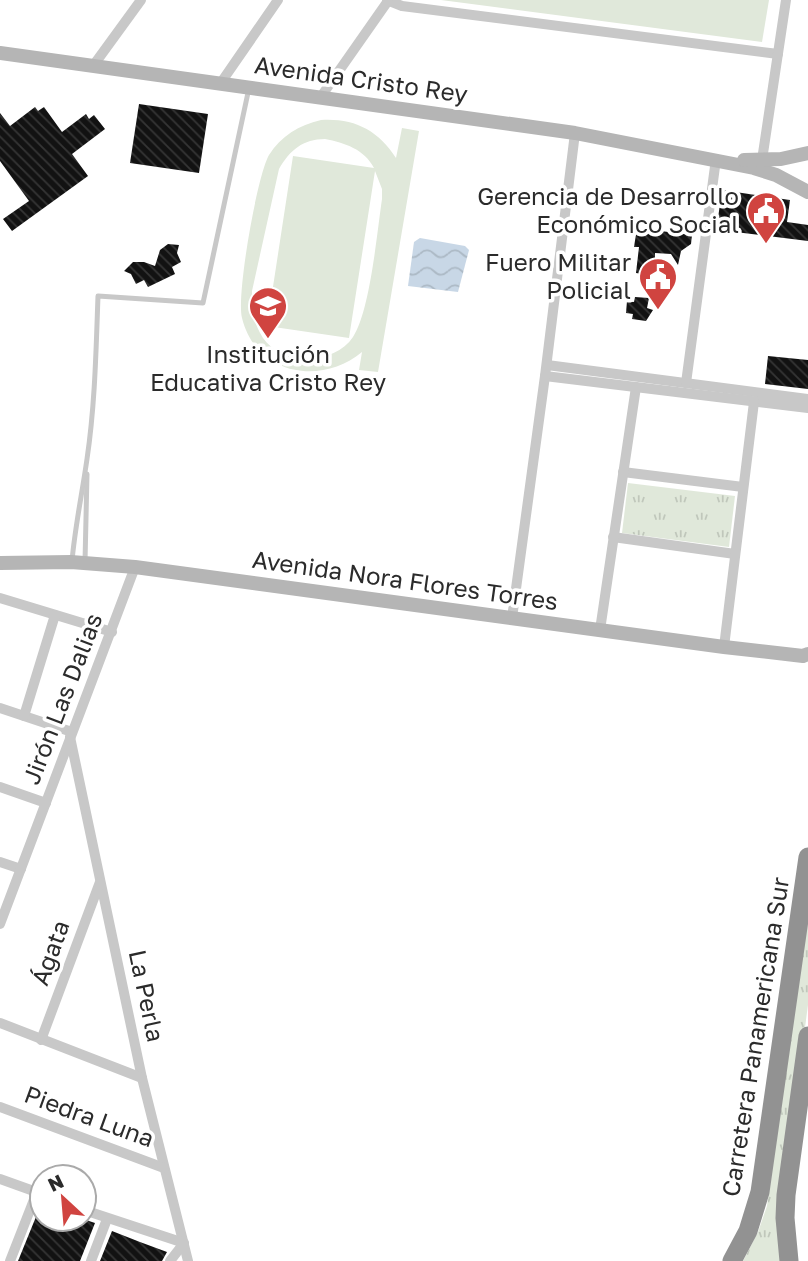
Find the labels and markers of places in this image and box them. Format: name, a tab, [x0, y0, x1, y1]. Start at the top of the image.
place label: Gerencia de Desarrollo Económico Social	[477, 181, 739, 238]
public building icon: Gerencia de Desarrollo Económico Social	[745, 190, 787, 245]
place label: Fuero Militar Policial	[485, 247, 631, 304]
public building icon: Fuero Militar Policial	[637, 256, 679, 311]
school or university icon: Institución Educativa Cristo Rey	[247, 285, 289, 340]
place label: Institución Educativa Cristo Rey	[150, 339, 386, 396]

